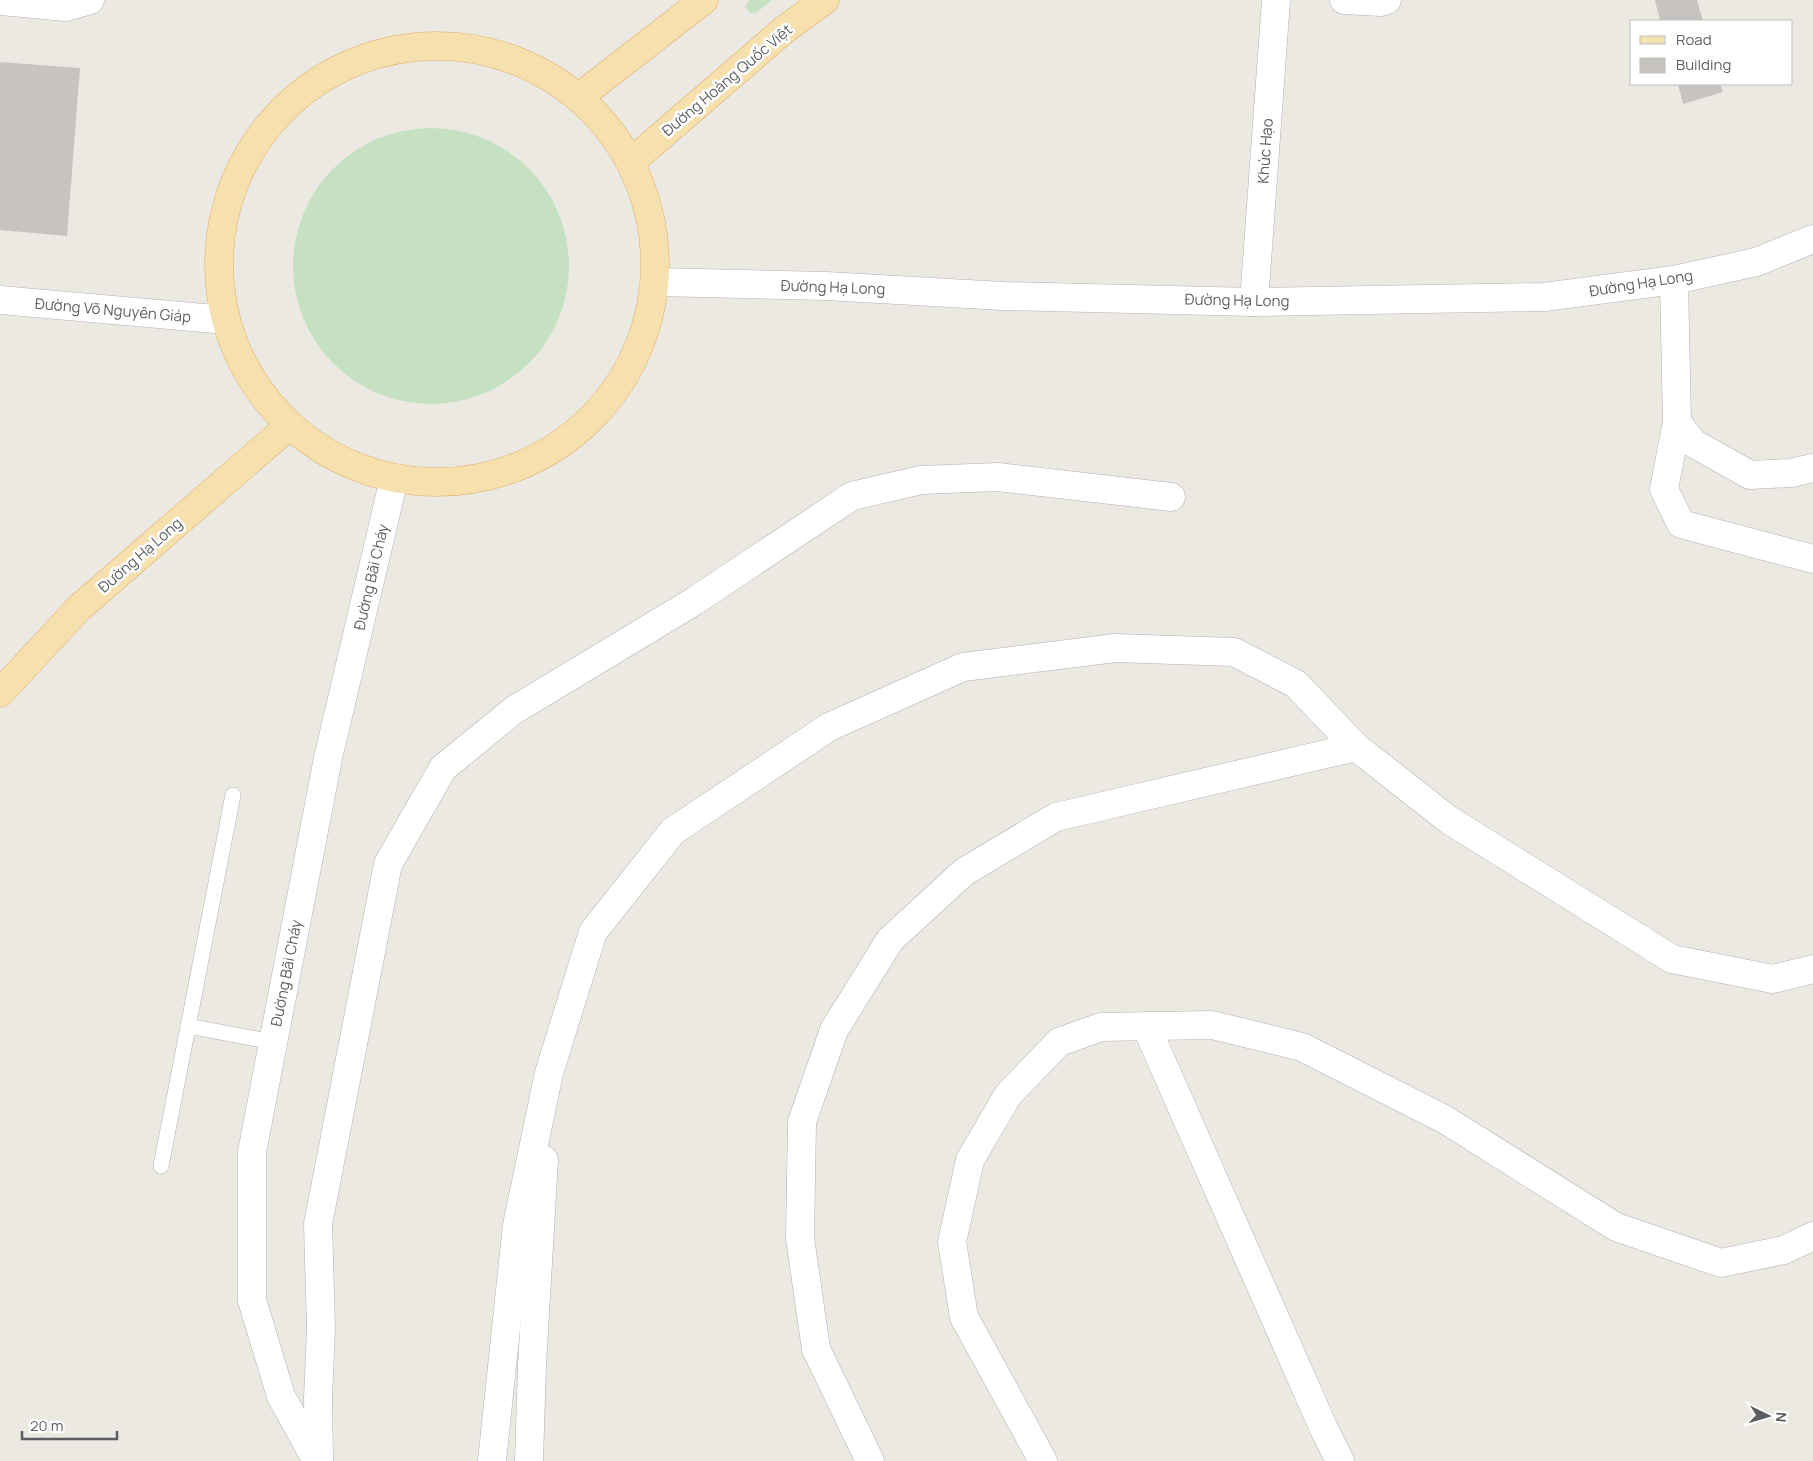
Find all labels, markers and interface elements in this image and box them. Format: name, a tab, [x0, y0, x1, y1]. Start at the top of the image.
street label: Đường Hoàng Quốc Việt	[657, 19, 797, 141]
legend	[1630, 20, 1793, 85]
text: Road	[1676, 29, 1712, 50]
text: Building	[1676, 54, 1731, 75]
street label: Khúc Hạo	[1252, 117, 1278, 184]
street label: Đường Hạ Long	[1588, 264, 1694, 302]
street label: Đường Hạ Long	[780, 275, 886, 299]
street label: Đường Hạ Long	[1184, 289, 1290, 311]
street label: Đường Võ Nguyên Giáp	[34, 293, 192, 327]
street label: Đường Hạ Long	[94, 513, 186, 597]
street label: Đường Bãi Cháy	[349, 522, 393, 632]
street label: Đường Bãi Cháy	[265, 918, 307, 1028]
north arrow	[1743, 1391, 1793, 1441]
scale bar	[22, 1408, 118, 1440]
text: N	[1772, 1411, 1791, 1423]
text: 20 m	[30, 1415, 63, 1436]

